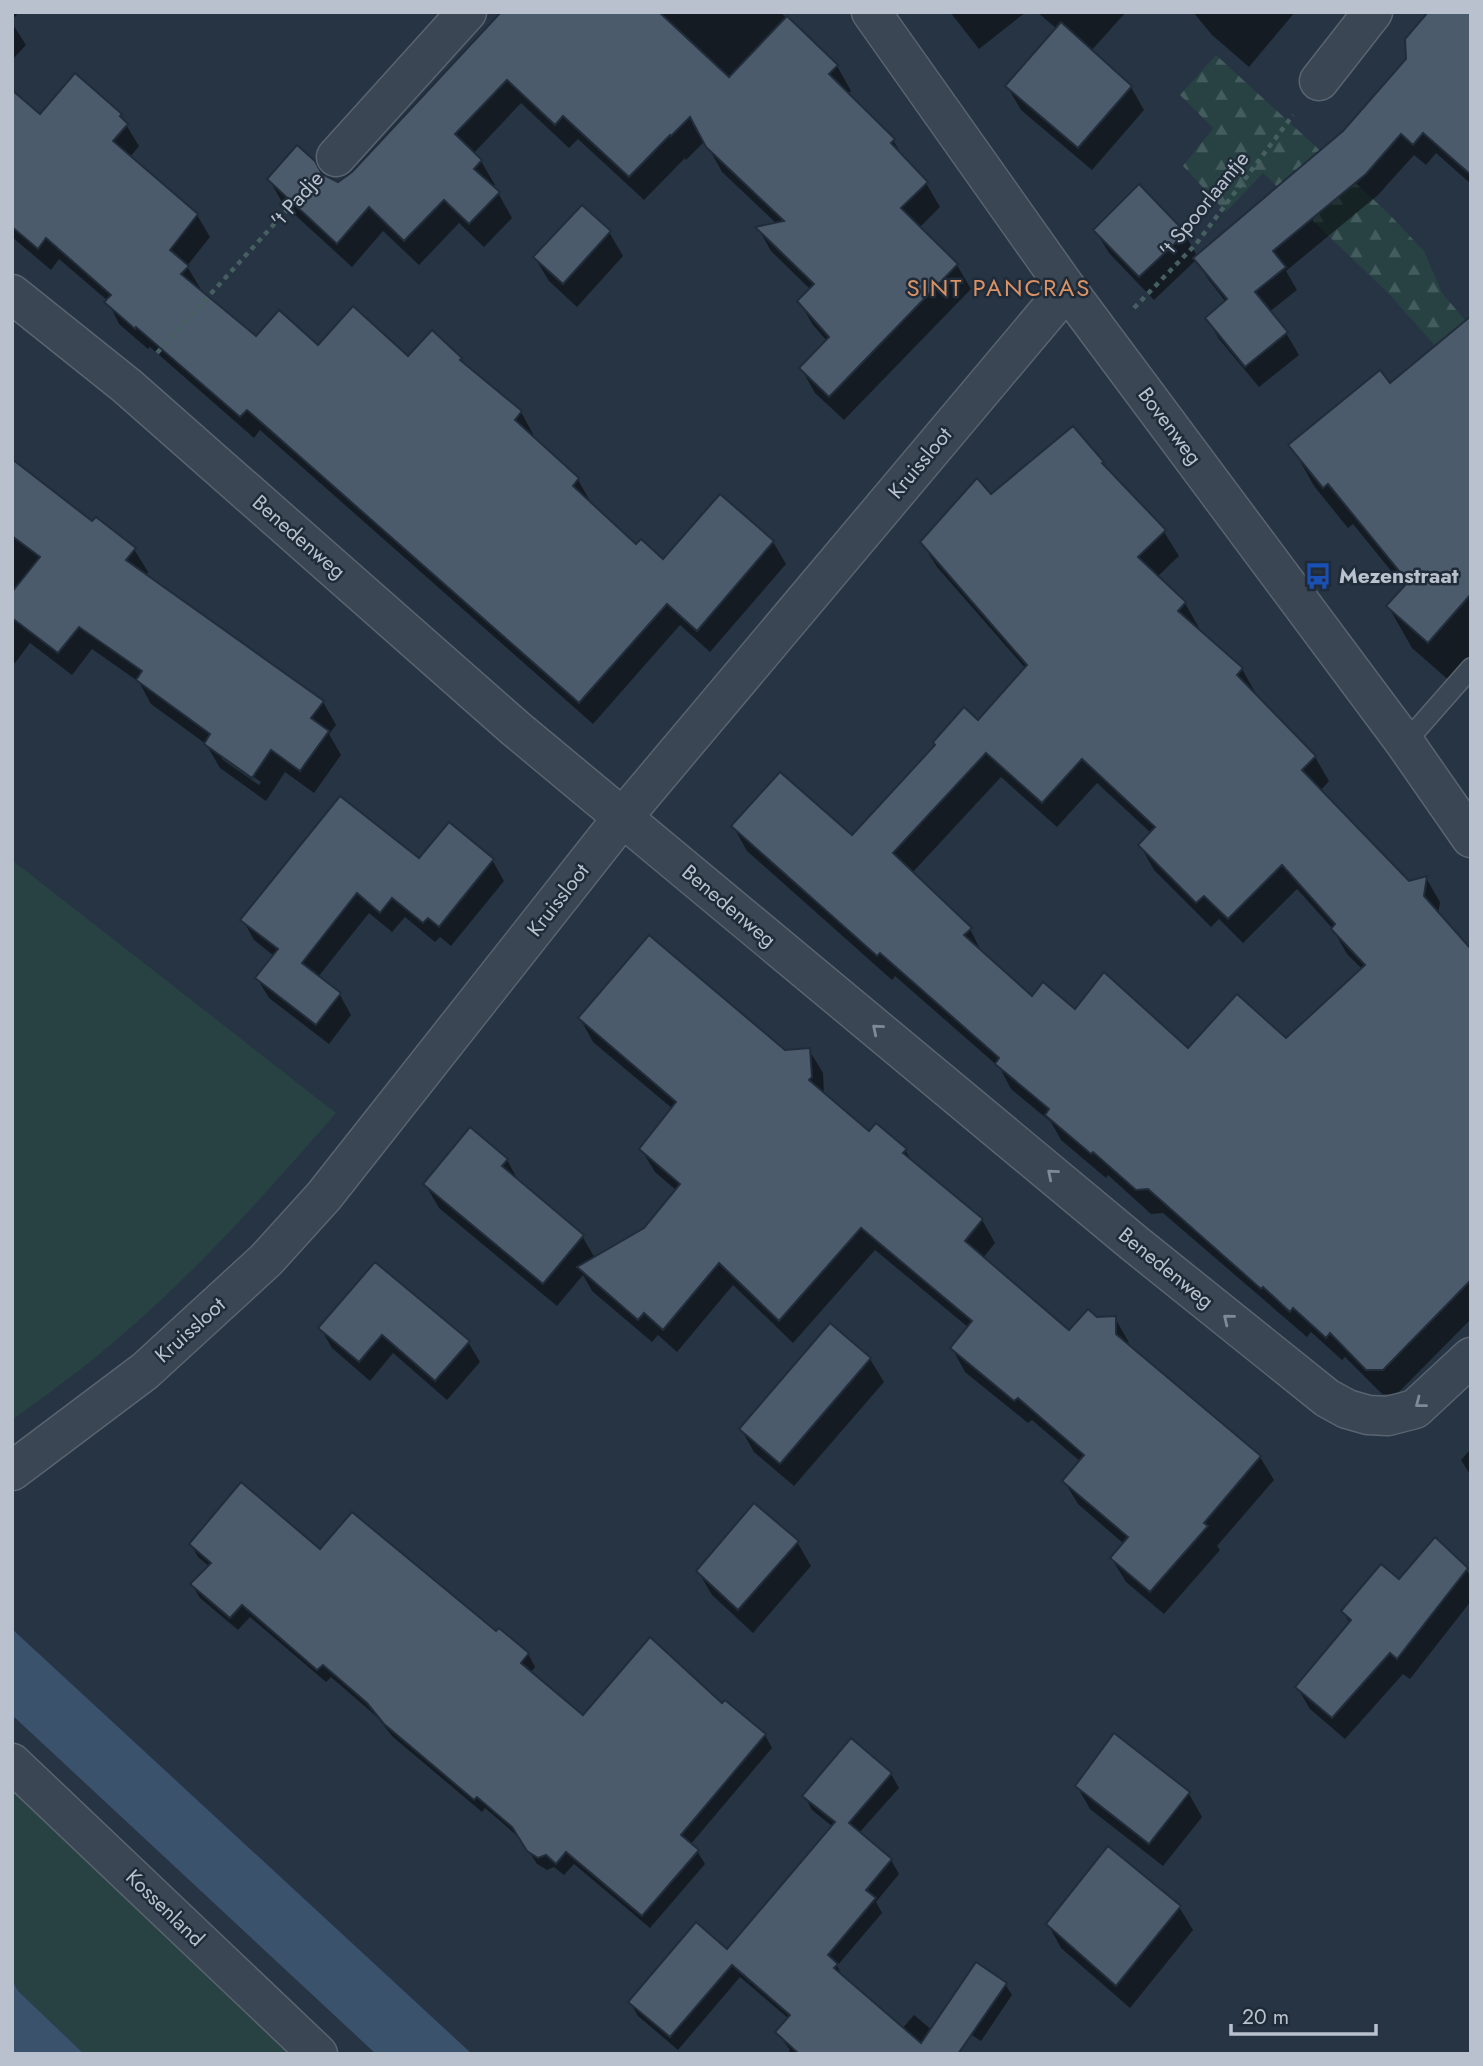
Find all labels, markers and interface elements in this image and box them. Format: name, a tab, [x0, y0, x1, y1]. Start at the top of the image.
street label: 't Spoorlaantje	[1152, 145, 1256, 263]
street label: 't Padje	[264, 164, 330, 234]
district label: SINT PANCRAS	[907, 270, 1091, 305]
street label: Bovenweg	[1131, 381, 1209, 471]
street label: Kruissloot	[881, 421, 959, 505]
street label: Benedenweg	[246, 488, 352, 586]
bus stop icon: Mezenstraat	[1303, 561, 1333, 591]
place label: Mezenstraat	[1339, 561, 1459, 591]
street label: Kruissloot	[520, 857, 596, 943]
street label: Benedenweg	[675, 858, 783, 954]
one-way arrow	[872, 1025, 885, 1037]
one-way arrow	[1047, 1170, 1060, 1182]
street label: Benedenweg	[1112, 1220, 1220, 1316]
street label: Kruissloot	[148, 1290, 232, 1370]
one-way arrow	[1223, 1314, 1235, 1327]
one-way arrow	[1416, 1394, 1428, 1407]
street label: Kossenland	[119, 1863, 211, 1953]
scale bar	[1231, 1993, 1376, 2037]
text: 20 m	[1242, 2002, 1289, 2032]

